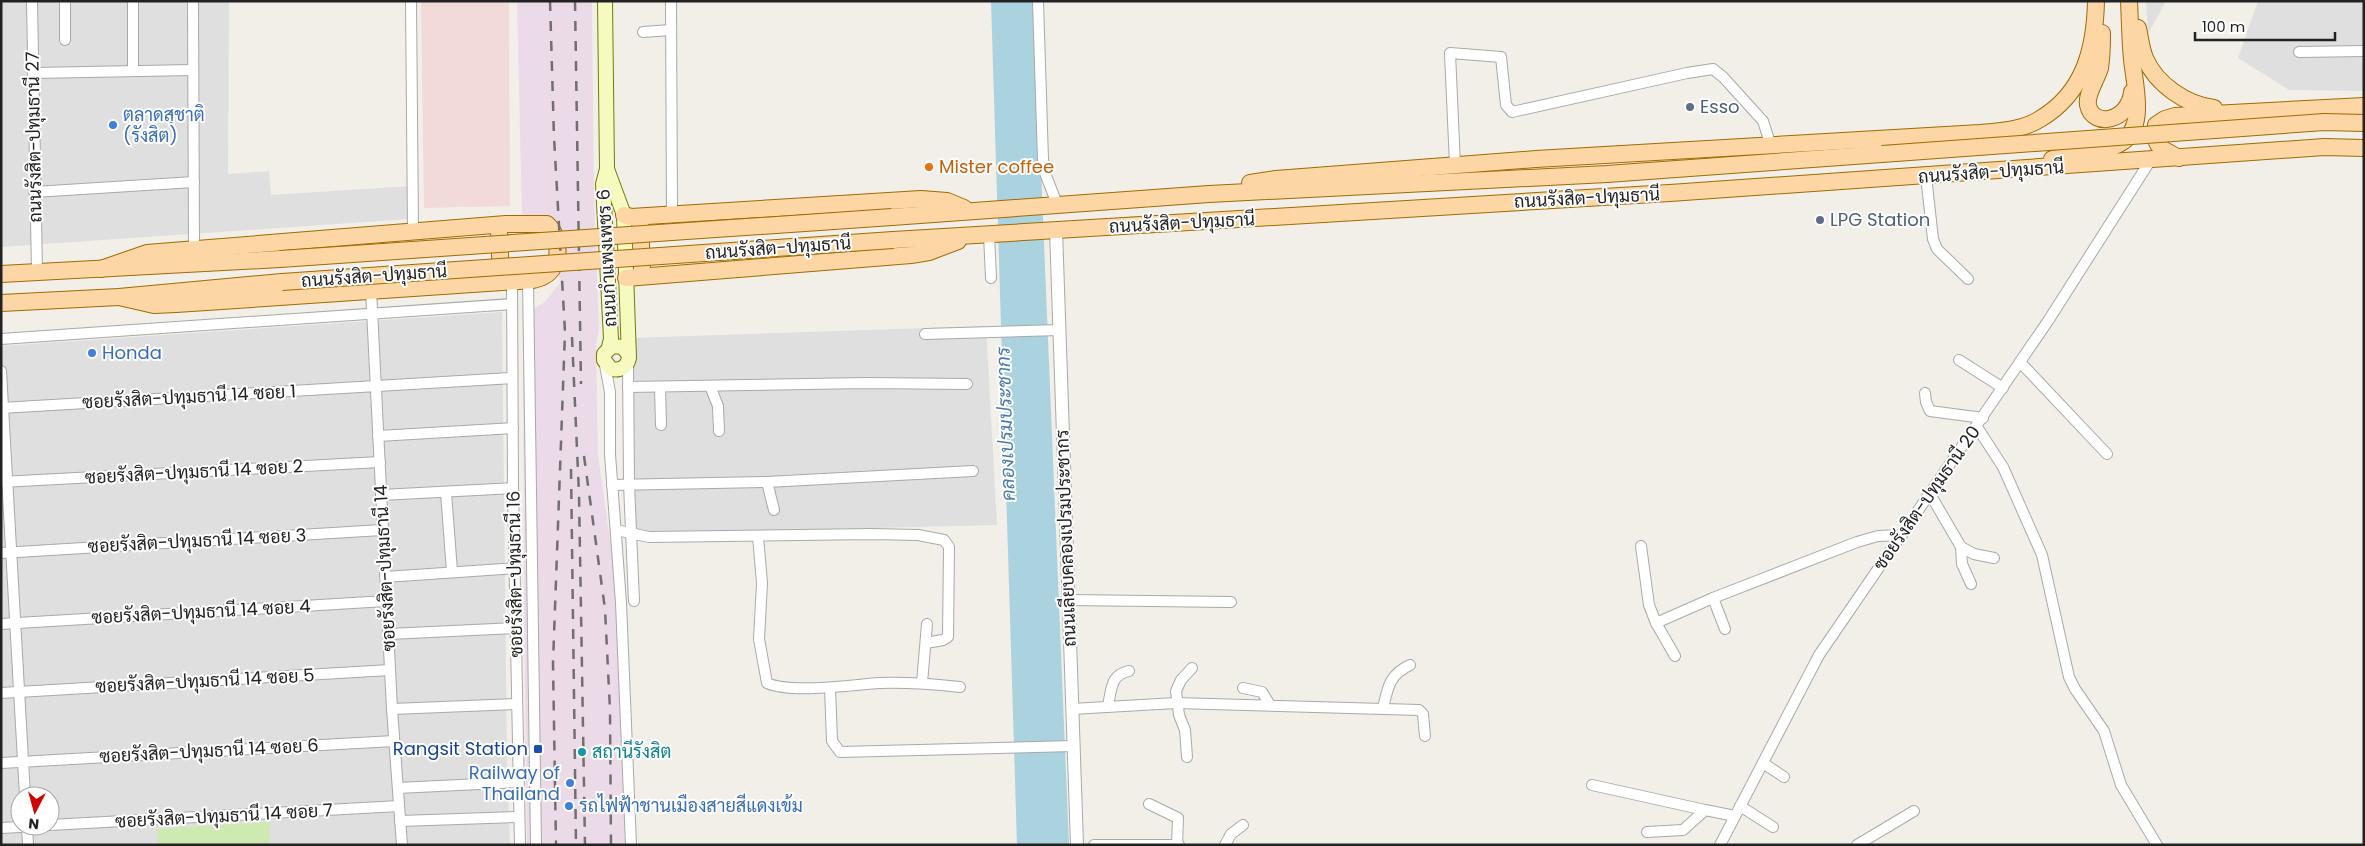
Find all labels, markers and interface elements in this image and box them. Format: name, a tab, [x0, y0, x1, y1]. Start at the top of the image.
scale bar	[2195, 10, 2335, 42]
text: 100 m	[2202, 16, 2245, 37]
street label: ถนนรังสิต-ปทุมธานี 27	[20, 51, 47, 223]
place label: Esso	[1700, 94, 1740, 119]
marker: Esso	[1684, 101, 1696, 113]
place label: ตลาดสุชาติ (รังสิต)	[123, 102, 205, 148]
marker: ตลาดสุชาติ (รังสิต)	[107, 119, 119, 131]
place label: Mister coffee	[939, 154, 1054, 179]
street label: ถนนรังสิต-ปทุมธานี	[1917, 154, 2065, 189]
marker: Mister coffee	[923, 161, 935, 173]
street label: ถนนรังสิต-ปทุมธานี	[1513, 181, 1661, 214]
street label: ถนนกำแพงเพชร 6	[590, 188, 623, 328]
street label: ถนนรังสิต-ปทุมธานี	[1108, 206, 1256, 239]
place label: LPG Station	[1830, 207, 1930, 232]
marker: LPG Station	[1814, 214, 1826, 226]
street label: ถนนรังสิต-ปทุมธานี	[704, 230, 852, 265]
street label: ถนนรังสิต-ปทุมธานี	[300, 258, 448, 293]
place label: Honda	[102, 340, 162, 365]
water label: คลองเปรมประชากร	[989, 346, 1022, 501]
marker: Honda	[86, 347, 98, 359]
street label: ซอยรังสิต-ปทุมธานี 14 ซอย 1	[81, 378, 296, 415]
street label: ซอยรังสิต-ปทุมธานี 20	[1867, 420, 1986, 575]
street label: ถนนเลียบคลองเปรมประชากร	[1049, 429, 1082, 647]
street label: ซอยรังสิต-ปทุมธานี 14 ซอย 2	[84, 453, 304, 490]
street label: ซอยรังสิต-ปทุมธานี 14	[368, 484, 401, 652]
street label: ซอยรังสิต-ปทุมธานี 16	[501, 490, 528, 658]
street label: ซอยรังสิต-ปทุมธานี 14 ซอย 3	[87, 522, 307, 559]
street label: ซอยรังสิต-ปทุมธานี 14 ซอย 4	[91, 593, 311, 630]
street label: ซอยรังสิต-ปทุมธานี 14 ซอย 5	[95, 662, 315, 699]
street label: ซอยรังสิต-ปทุมธานี 14 ซอย 6	[99, 732, 319, 769]
place label: Rangsit Station	[393, 736, 528, 761]
place label: สถานีรังสิต	[592, 739, 671, 764]
marker: Rangsit Station	[532, 743, 544, 755]
marker: สถานีรังสิต	[576, 746, 588, 758]
place label: Railway of Thailand	[469, 760, 560, 806]
marker: Railway of Thailand	[564, 777, 576, 789]
north arrow	[10, 786, 60, 836]
place label: รถไฟฟ้าชานเมืองสายสีแดงเข้ม	[579, 793, 803, 818]
street label: ซอยรังสิต-ปทุมธานี 14 ซอย 7	[114, 797, 334, 834]
marker: รถไฟฟ้าชานเมืองสายสีแดงเข้ม	[563, 800, 575, 812]
text: N	[27, 813, 40, 834]

